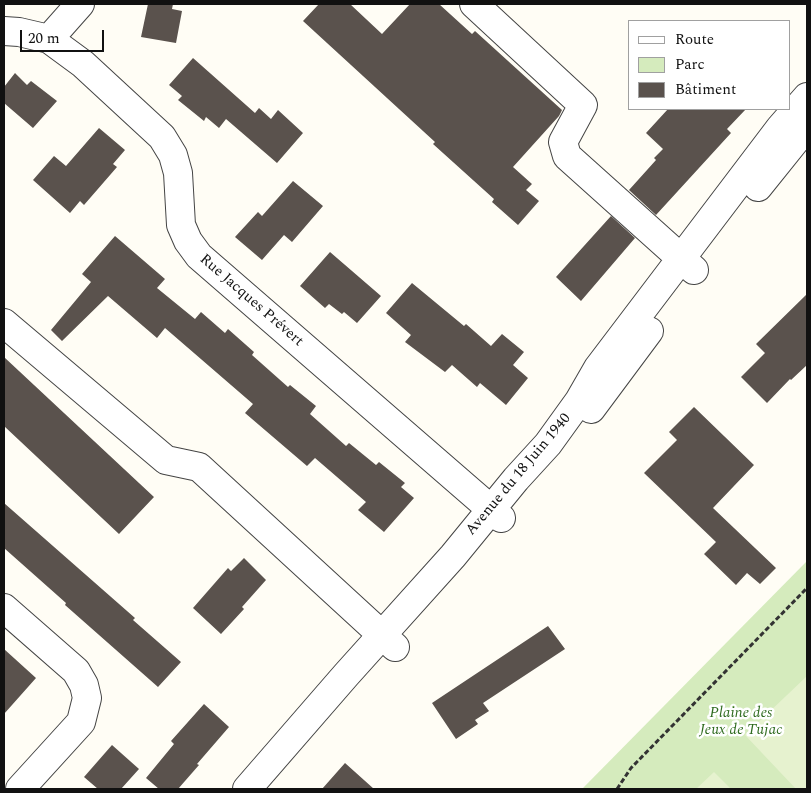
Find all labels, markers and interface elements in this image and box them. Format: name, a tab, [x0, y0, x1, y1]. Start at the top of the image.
scale bar	[22, 20, 106, 52]
legend	[628, 20, 791, 110]
text: 20 m	[28, 27, 60, 50]
text: Route	[675, 28, 714, 51]
text: Parc	[675, 53, 705, 76]
text: Bâtiment	[675, 78, 736, 101]
street label: Rue Jacques Prévert	[195, 251, 307, 351]
street label: Avenue du 18 Juin 1940	[463, 410, 575, 540]
park label: Plaine des Jeux de Tujac	[700, 705, 782, 740]

